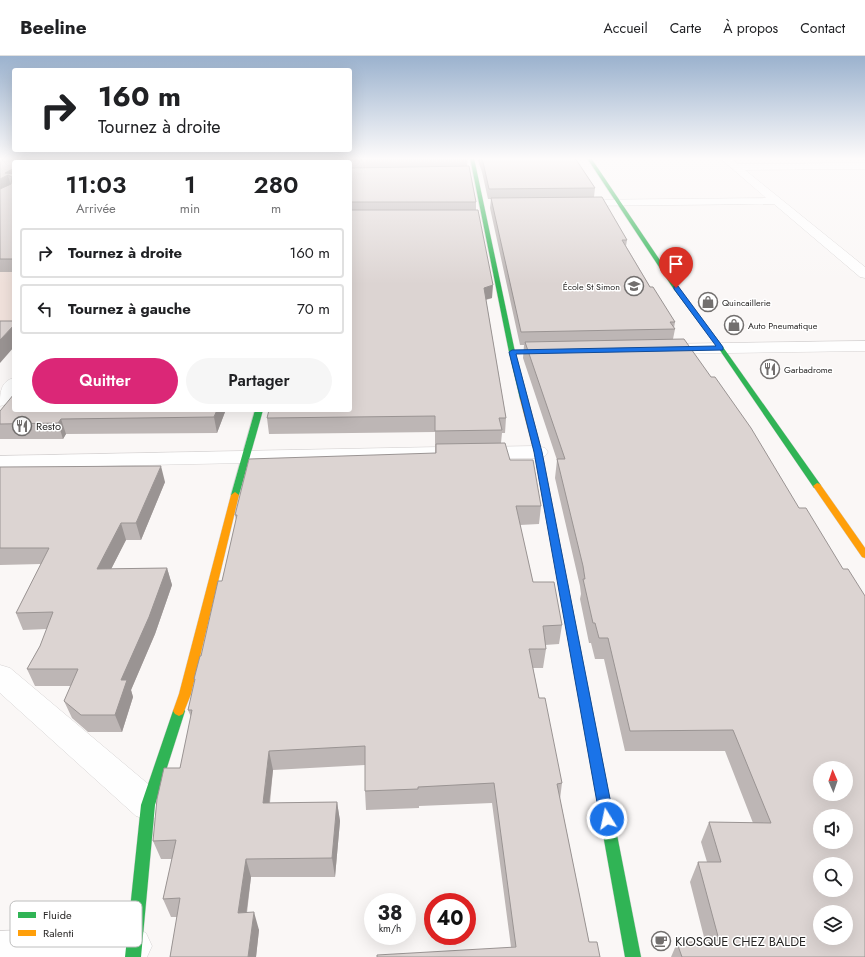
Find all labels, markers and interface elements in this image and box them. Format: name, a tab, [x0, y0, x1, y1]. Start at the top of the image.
text: Beeline	[20, 14, 87, 41]
text: Accueil	[604, 18, 648, 38]
text: Carte	[670, 18, 701, 38]
text: À propos	[723, 18, 778, 38]
text: Contact	[800, 18, 845, 38]
text: 160 m	[98, 76, 181, 117]
icon: right	[32, 84, 84, 136]
text: Tournez à droite	[98, 114, 221, 140]
text: 11:03	[65, 167, 126, 202]
text: 1	[184, 167, 196, 202]
text: 280	[254, 167, 299, 202]
text: Arrivée	[76, 199, 116, 218]
text: min	[180, 199, 200, 218]
text: m	[271, 199, 281, 218]
icon: right	[34, 242, 56, 264]
text: Tournez à droite	[68, 242, 182, 264]
text: 160 m	[289, 242, 330, 264]
pin	[659, 247, 693, 288]
icon: arrive	[665, 253, 687, 275]
school or university icon: École St Simon	[623, 275, 645, 297]
place label: École St Simon	[563, 280, 620, 293]
shop icon: Quincaillerie	[697, 291, 719, 313]
place label: Quincaillerie	[722, 296, 771, 309]
icon: left	[34, 298, 56, 320]
text: Tournez à gauche	[68, 298, 191, 320]
text: 70 m	[297, 298, 330, 320]
shop icon: Auto Pneumatique	[723, 314, 745, 336]
place label: Auto Pneumatique	[748, 319, 818, 332]
button: Quitter	[32, 358, 178, 404]
button: Partager	[186, 358, 332, 404]
restaurant icon: Garbadrome	[759, 358, 781, 380]
place label: Garbadrome	[784, 363, 833, 376]
restaurant icon: Resto	[11, 415, 33, 437]
place label: Resto	[36, 418, 61, 434]
north arrow	[813, 761, 853, 801]
map controls	[813, 761, 853, 945]
position arrow	[586, 798, 628, 840]
button: sound	[813, 809, 853, 849]
button: search	[813, 857, 853, 897]
speed limit sign: 40	[424, 893, 476, 945]
text: 38	[378, 899, 402, 928]
legend	[10, 901, 142, 947]
button: layers	[813, 905, 853, 945]
text: Fluide	[43, 907, 72, 923]
text: km/h	[379, 921, 401, 936]
text: Ralenti	[43, 925, 74, 941]
cafe icon: KIOSQUE CHEZ BALDE	[650, 930, 672, 952]
place label: KIOSQUE CHEZ BALDE	[675, 932, 806, 951]

